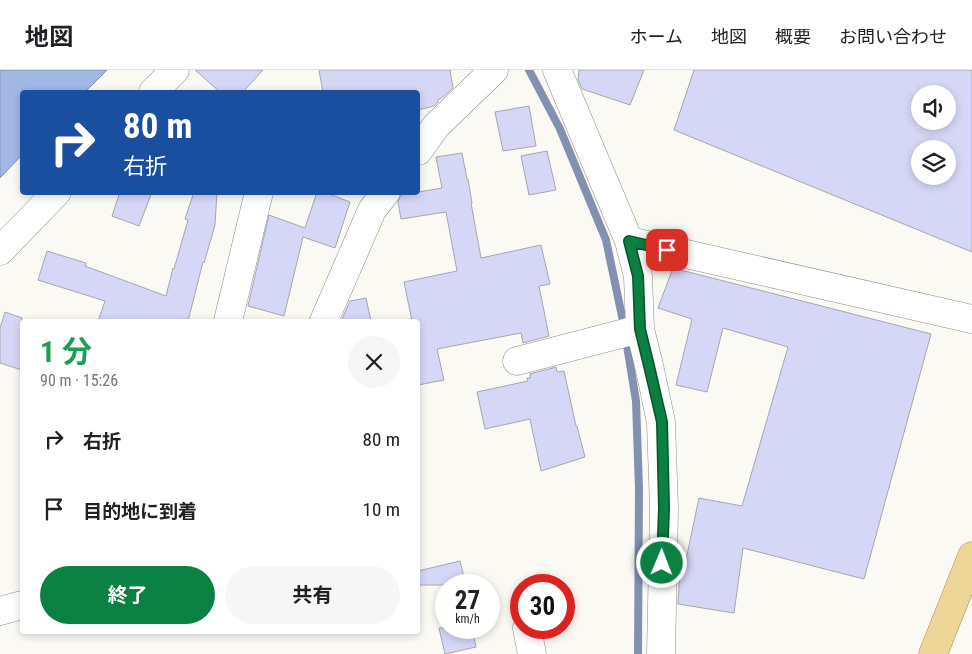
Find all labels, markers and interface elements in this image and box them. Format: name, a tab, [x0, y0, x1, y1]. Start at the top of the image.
text: 地図	[25, 23, 73, 51]
text: ホーム	[630, 26, 683, 47]
text: 地図	[711, 26, 747, 47]
text: 概要	[775, 26, 811, 47]
text: お問い合わせ	[839, 26, 947, 47]
map controls	[911, 85, 956, 185]
button: sound	[911, 85, 956, 130]
text: 80 m	[123, 106, 192, 147]
icon: right	[40, 110, 105, 175]
button: layers	[911, 140, 956, 185]
text: 右折	[123, 154, 167, 179]
pin	[646, 229, 688, 271]
icon: arrive	[653, 236, 681, 264]
text: 1 分	[40, 334, 92, 369]
button: close	[348, 336, 400, 388]
text: 90 m · 15:26	[40, 371, 118, 390]
icon: right	[40, 425, 68, 453]
text: 80 m	[363, 428, 400, 451]
text: 右折	[83, 430, 121, 453]
icon: arrive	[40, 495, 68, 523]
text: 10 m	[363, 498, 400, 521]
text: 目的地に到着	[83, 500, 197, 523]
position arrow	[635, 536, 687, 588]
button: 終了	[40, 566, 215, 624]
button: 共有	[225, 566, 400, 624]
speed limit sign: 30	[510, 574, 575, 639]
text: 27	[455, 586, 480, 615]
text: km/h	[455, 612, 480, 626]

